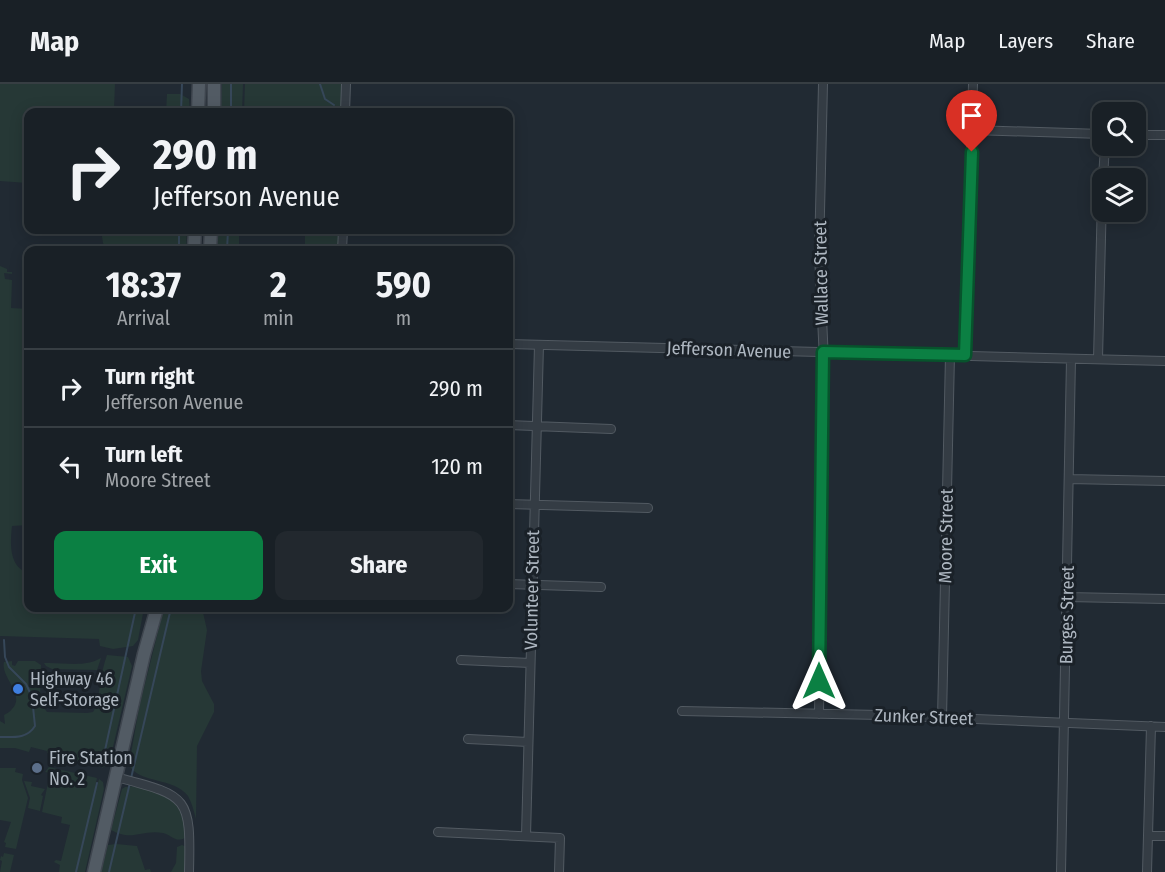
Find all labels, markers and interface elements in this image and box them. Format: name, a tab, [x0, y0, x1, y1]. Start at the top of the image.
text: Map	[30, 25, 79, 58]
text: Map	[929, 28, 965, 54]
text: Layers	[998, 28, 1053, 54]
text: Share	[1086, 28, 1135, 54]
pin	[946, 90, 997, 152]
icon: arrive	[955, 99, 988, 132]
map controls	[1092, 102, 1146, 222]
button: search	[1092, 102, 1146, 156]
text: 290 m	[153, 130, 258, 180]
icon: right	[54, 132, 132, 210]
button: layers	[1092, 168, 1146, 222]
text: Jefferson Avenue	[153, 181, 340, 213]
street label: Wallace Street	[809, 220, 833, 325]
text: 18:37	[106, 263, 181, 307]
text: 2	[270, 263, 287, 307]
text: 590	[376, 263, 431, 307]
text: Arrival	[117, 306, 170, 330]
text: min	[263, 306, 294, 330]
text: m	[396, 306, 411, 330]
street label: Jefferson Avenue	[666, 337, 792, 363]
text: Turn right	[105, 363, 194, 390]
icon: right	[54, 372, 87, 405]
text: 290 m	[429, 375, 483, 402]
text: Jefferson Avenue	[105, 390, 243, 414]
text: Turn left	[105, 441, 183, 468]
icon: left	[54, 450, 87, 483]
text: 120 m	[431, 453, 483, 480]
text: Moore Street	[105, 468, 210, 492]
street label: Moore Street	[934, 488, 958, 584]
street label: Volunteer Street	[520, 530, 544, 650]
button: Exit	[54, 531, 263, 600]
button: Share	[275, 531, 483, 600]
street label: Burges Street	[1055, 565, 1079, 664]
position arrow	[787, 649, 851, 713]
place label: Highway 46 Self-Storage	[30, 668, 119, 711]
marker: Highway 46 Self-Storage	[11, 682, 25, 696]
street label: Zunker Street	[874, 704, 974, 730]
place label: Fire Station No. 2	[49, 747, 133, 790]
marker: Fire Station No. 2	[30, 761, 44, 775]

